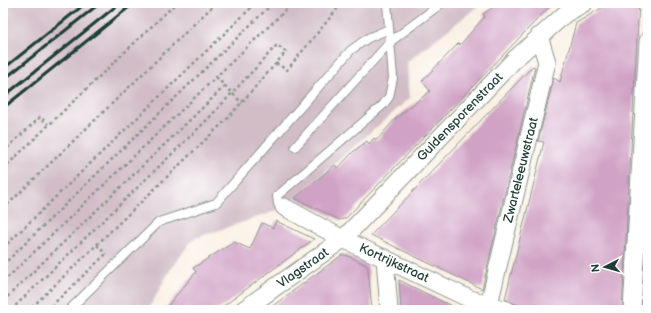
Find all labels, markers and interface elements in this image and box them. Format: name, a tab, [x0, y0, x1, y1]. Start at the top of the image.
street label: Guldensporenstraat	[414, 69, 506, 165]
street label: Zwarteleeuwstraat	[500, 116, 542, 225]
street label: Kortrijkstraat	[357, 240, 431, 286]
street label: Vlagstraat	[274, 244, 332, 292]
north arrow	[585, 247, 625, 287]
text: N	[589, 263, 602, 273]

